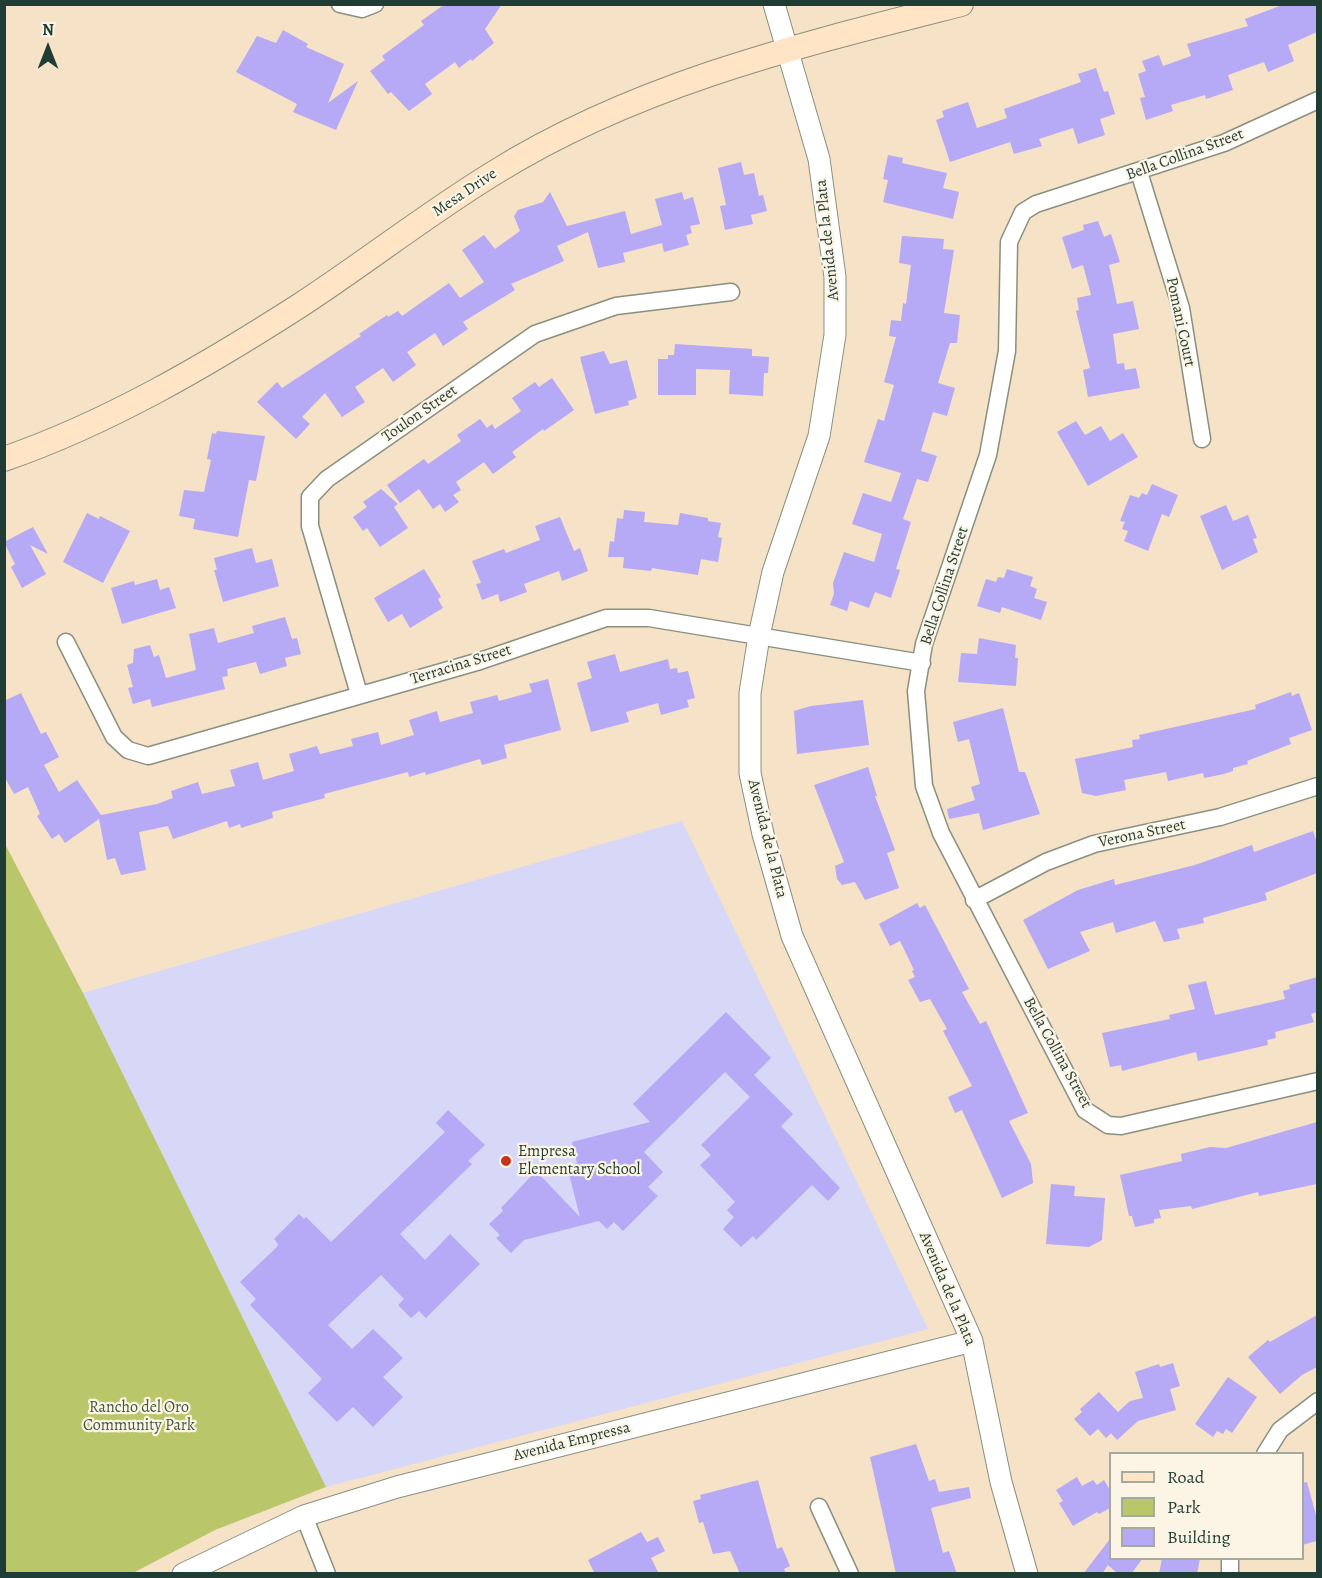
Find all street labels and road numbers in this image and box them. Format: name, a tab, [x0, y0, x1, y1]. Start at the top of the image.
street label: Bella Collina Street	[1124, 125, 1246, 185]
street label: Mesa Drive	[429, 165, 501, 221]
street label: Avenida de la Plata	[812, 178, 844, 302]
street label: Pomani Court	[1161, 275, 1199, 369]
street label: Toulon Street	[379, 381, 461, 447]
street label: Bella Collina Street	[917, 524, 973, 648]
street label: Terracina Street	[408, 641, 514, 689]
street label: Avenida de la Plata	[743, 778, 791, 900]
street label: Verona Street	[1097, 815, 1187, 853]
street label: Bella Collina Street	[1019, 994, 1095, 1112]
street label: Avenida de la Plata	[914, 1229, 980, 1349]
street label: Avenida Empressa	[512, 1418, 632, 1466]

